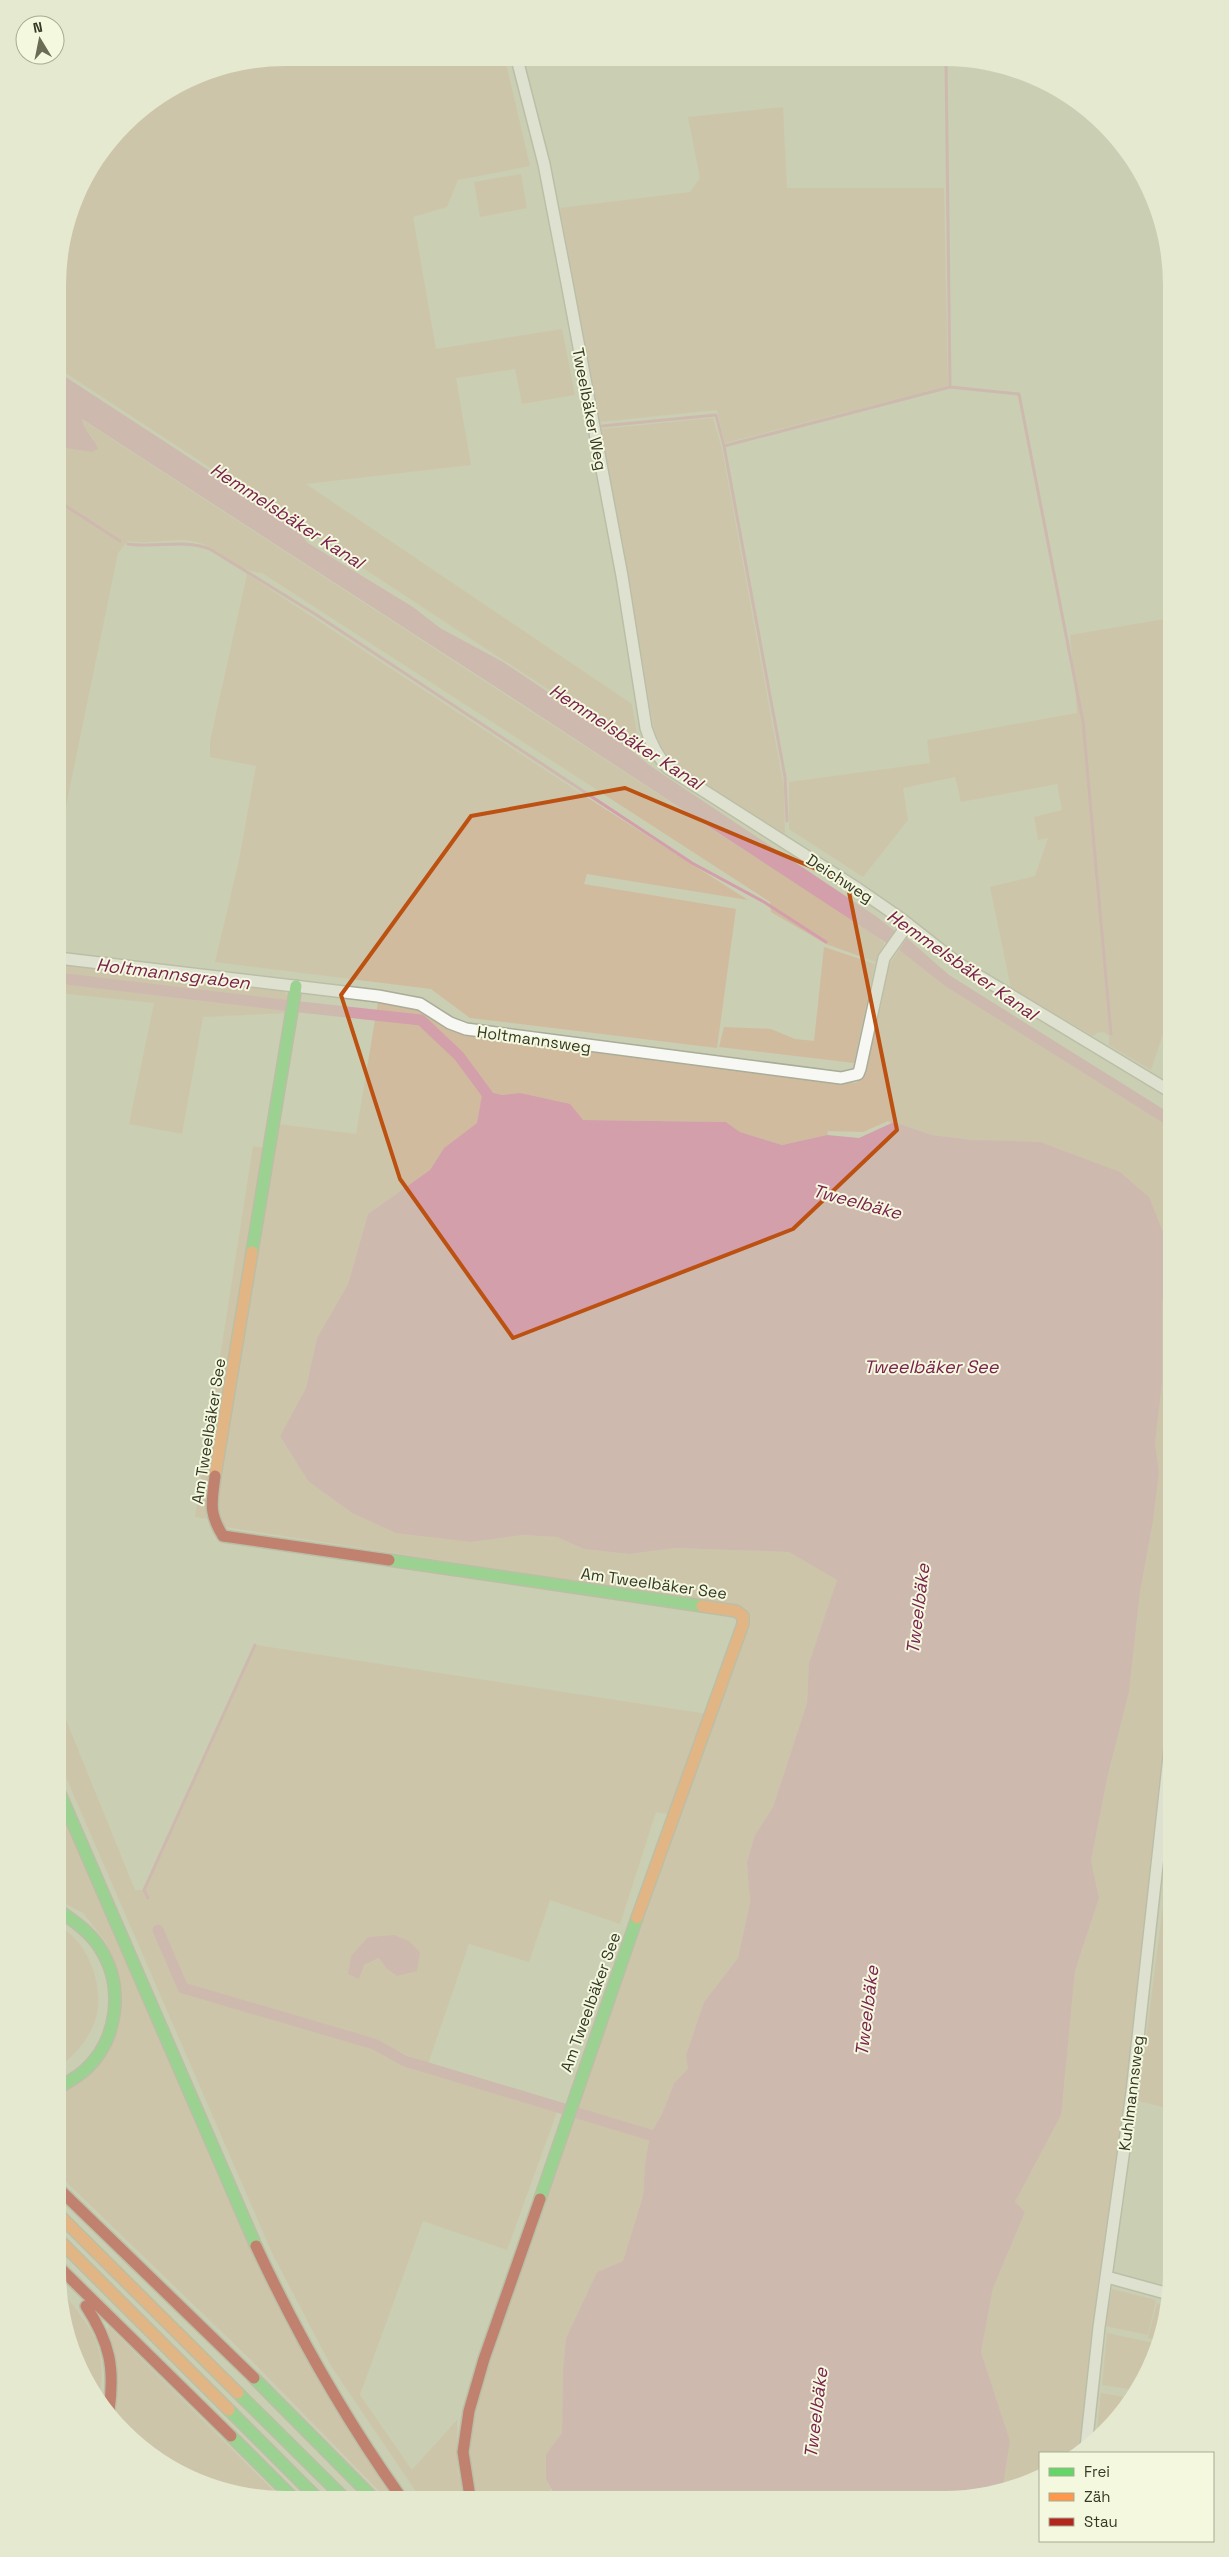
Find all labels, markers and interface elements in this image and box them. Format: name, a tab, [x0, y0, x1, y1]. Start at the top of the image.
north arrow	[15, 15, 65, 65]
text: N	[32, 18, 44, 37]
street label: Tweelbäker Weg	[567, 346, 612, 472]
water label: Hemmelsbäker Kanal	[206, 457, 370, 575]
water label: Hemmelsbäker Kanal	[545, 678, 709, 796]
street label: Deichweg	[802, 849, 877, 908]
water label: Hemmelsbäker Kanal	[883, 904, 1044, 1027]
water label: Holtmannsgraben	[95, 953, 252, 994]
street label: Holtmannsweg	[476, 1021, 592, 1058]
water label: Tweelbäke	[810, 1179, 905, 1225]
water label: Tweelbäker See	[864, 1355, 1000, 1378]
street label: Am Tweelbäker See	[187, 1357, 230, 1505]
water label: Tweelbäke	[901, 1561, 935, 1656]
street label: Am Tweelbäker See	[580, 1563, 728, 1604]
street label: Am Tweelbäker See	[555, 1929, 626, 2075]
water label: Tweelbäke	[850, 1963, 884, 2058]
street label: Kuhlmannsweg	[1114, 2034, 1149, 2152]
water label: Tweelbäke	[799, 2365, 833, 2460]
legend	[1039, 2452, 1214, 2542]
text: Frei	[1084, 2462, 1110, 2481]
text: Zäh	[1084, 2487, 1110, 2506]
text: Stau	[1084, 2512, 1118, 2531]

